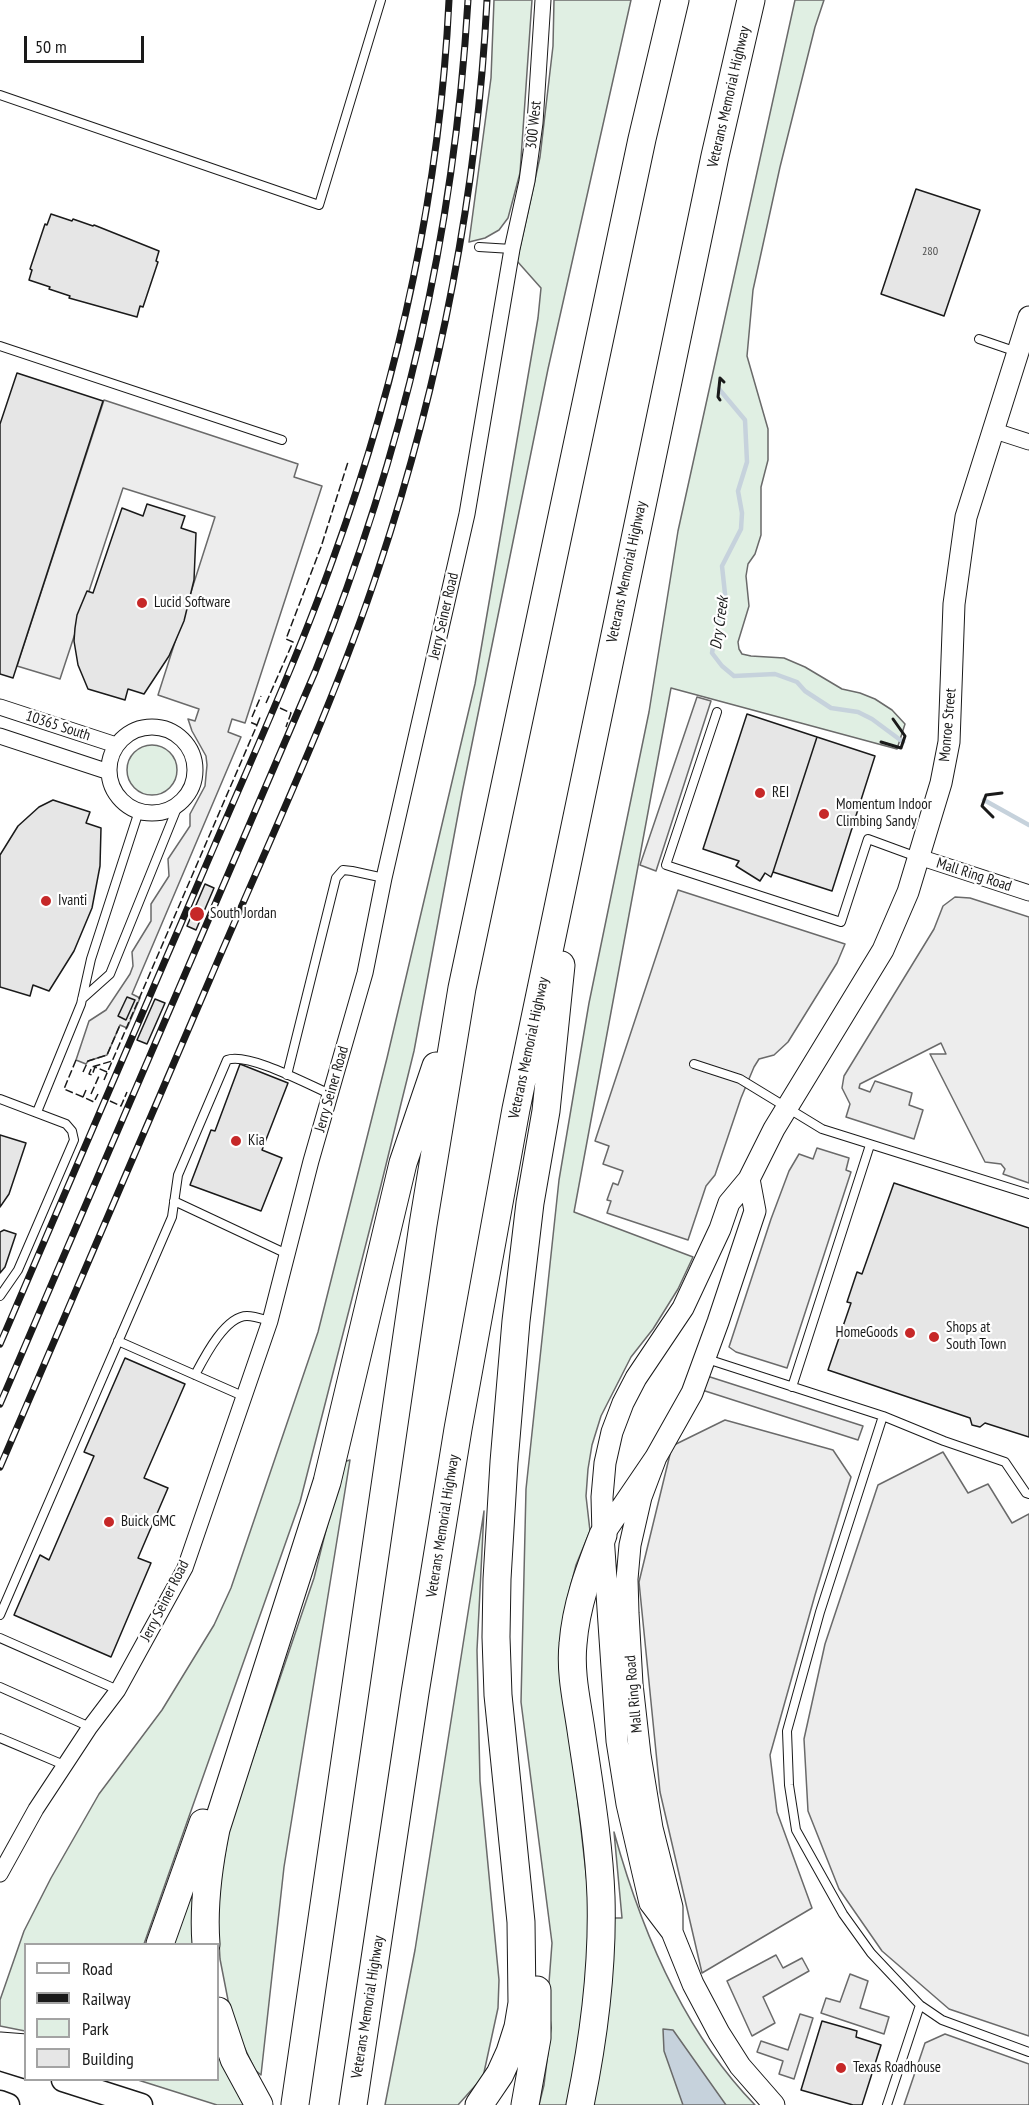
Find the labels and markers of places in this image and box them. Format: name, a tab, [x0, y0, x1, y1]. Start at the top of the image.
place label: Lucid Software	[154, 594, 230, 612]
marker: Lucid Software	[135, 596, 149, 610]
place label: REI	[772, 784, 789, 802]
marker: REI	[753, 786, 767, 800]
place label: Momentum Indoor Climbing Sandy	[836, 796, 932, 831]
marker: Momentum Indoor Climbing Sandy	[817, 807, 831, 821]
place label: Ivanti	[58, 892, 87, 910]
marker: Ivanti	[39, 894, 53, 908]
marker: South Jordan	[188, 905, 206, 923]
place label: South Jordan	[210, 905, 277, 923]
place label: Kia	[248, 1132, 265, 1150]
marker: Kia	[229, 1134, 243, 1148]
place label: Shops at South Town	[946, 1319, 1006, 1354]
place label: HomeGoods	[836, 1324, 898, 1342]
marker: HomeGoods	[903, 1326, 917, 1340]
marker: Shops at South Town	[927, 1330, 941, 1344]
place label: Buick GMC	[121, 1513, 176, 1531]
marker: Buick GMC	[102, 1515, 116, 1529]
place label: Texas Roadhouse	[853, 2059, 941, 2077]
marker: Texas Roadhouse	[834, 2061, 848, 2075]

